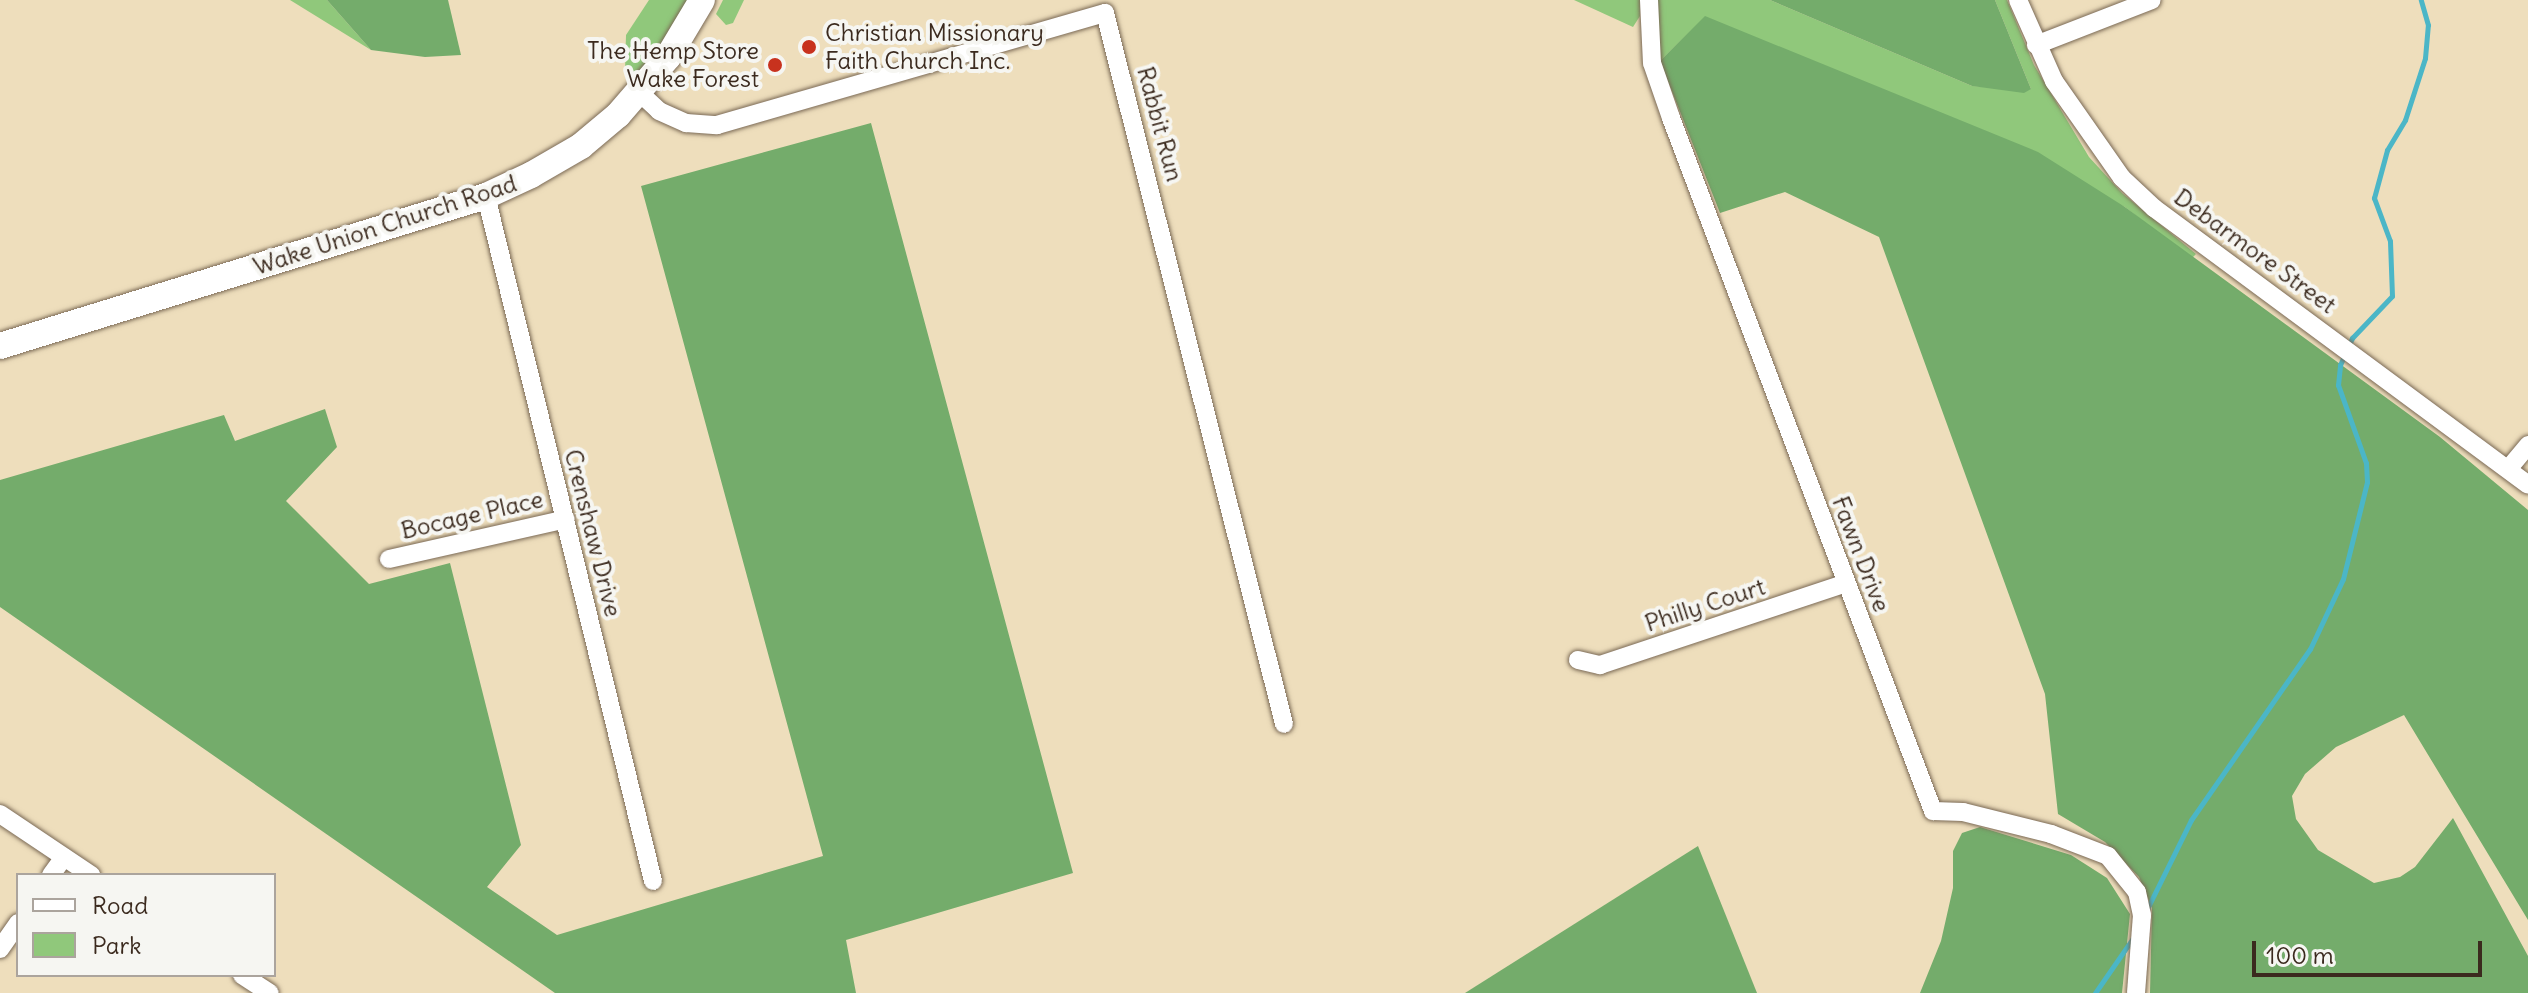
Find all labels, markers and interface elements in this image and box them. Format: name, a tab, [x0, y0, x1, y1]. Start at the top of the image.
place label: Christian Missionary Faith Church Inc.	[825, 19, 1044, 75]
place label: The Hemp Store Wake Forest	[587, 37, 759, 93]
marker: Christian Missionary Faith Church Inc.	[800, 38, 818, 56]
marker: The Hemp Store Wake Forest	[766, 56, 784, 74]
street label: Rabbit Run	[1131, 63, 1189, 185]
street label: Wake Union Church Road	[250, 169, 520, 281]
street label: Debarmore Street	[2168, 183, 2342, 319]
street label: Crenshaw Drive	[558, 446, 628, 620]
street label: Bocage Place	[398, 485, 546, 545]
street label: Fawn Drive	[1826, 492, 1896, 616]
street label: Philly Court	[1641, 572, 1769, 638]
legend	[16, 873, 276, 977]
text: Road	[92, 890, 148, 920]
scale bar	[2256, 925, 2486, 975]
text: Park	[92, 930, 142, 960]
text: 100 m	[2266, 940, 2334, 970]

